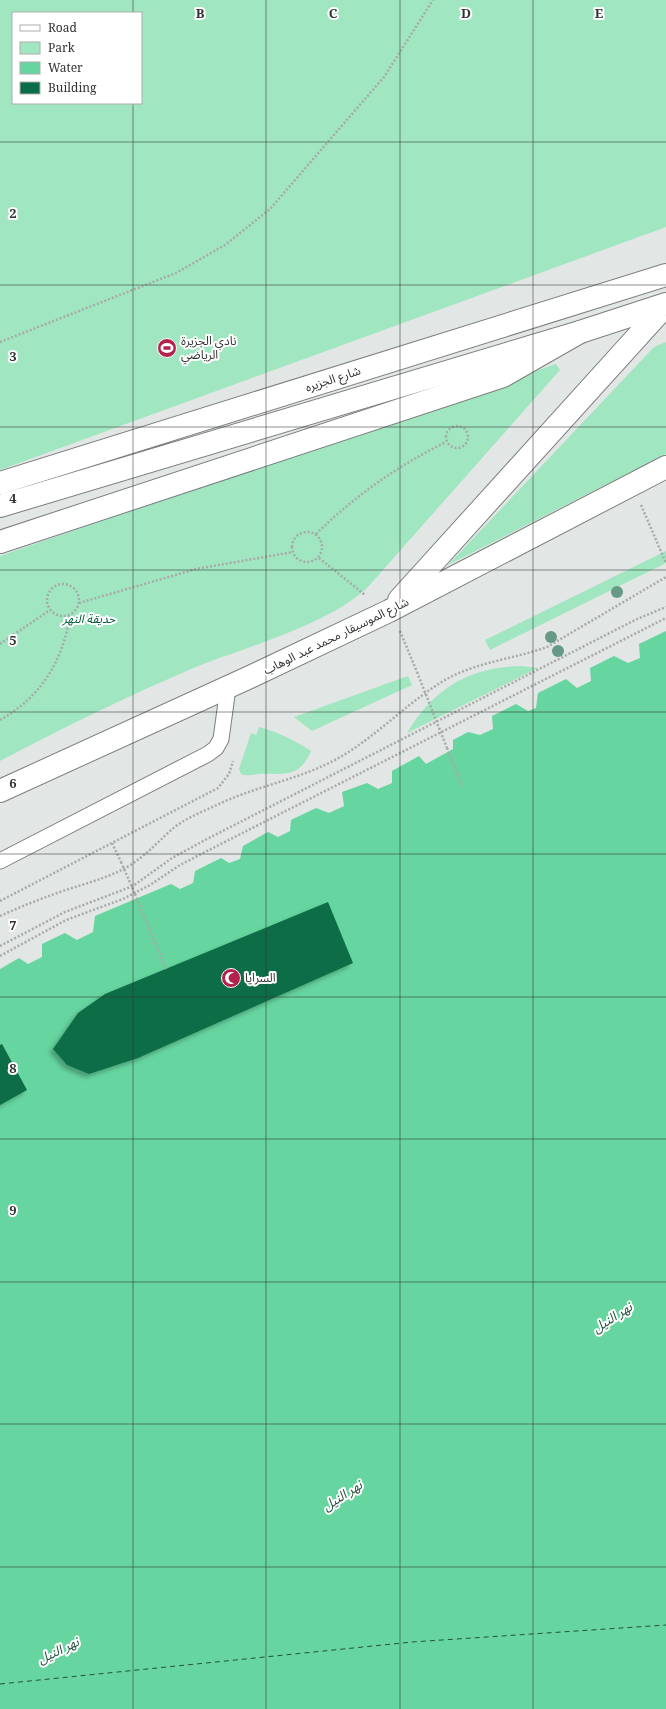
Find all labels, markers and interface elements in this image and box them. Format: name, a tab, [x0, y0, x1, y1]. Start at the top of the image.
text: B	[196, 4, 205, 22]
text: C	[329, 4, 338, 22]
text: D	[461, 4, 471, 22]
text: E	[595, 4, 604, 22]
legend	[12, 12, 142, 104]
text: Road	[48, 19, 78, 36]
text: Park	[48, 39, 76, 56]
text: Water	[48, 59, 83, 76]
text: Building	[48, 79, 97, 96]
text: 2	[9, 204, 17, 222]
place label: نادي الجزيرة الرياضي	[181, 332, 236, 365]
sports icon: نادي الجزيرة الرياضي	[156, 337, 178, 359]
text: 3	[9, 347, 17, 365]
street label: شارع الجزيره	[303, 362, 363, 396]
text: 4	[9, 489, 17, 507]
street label: شارع الموسيقار محمد عبد الوهاب	[260, 593, 412, 679]
park label: حديقة النهر	[62, 610, 116, 627]
text: 5	[9, 631, 17, 649]
text: 6	[9, 774, 17, 792]
text: 7	[9, 916, 17, 934]
mosque icon: السرايا	[220, 967, 242, 989]
place label: السرايا	[245, 969, 276, 986]
text: 8	[9, 1059, 17, 1077]
text: 9	[9, 1201, 17, 1219]
water label: نهر النيل	[589, 1297, 636, 1337]
water label: نهر النيل	[319, 1475, 366, 1515]
water label: نهر النيل	[34, 1632, 83, 1668]

